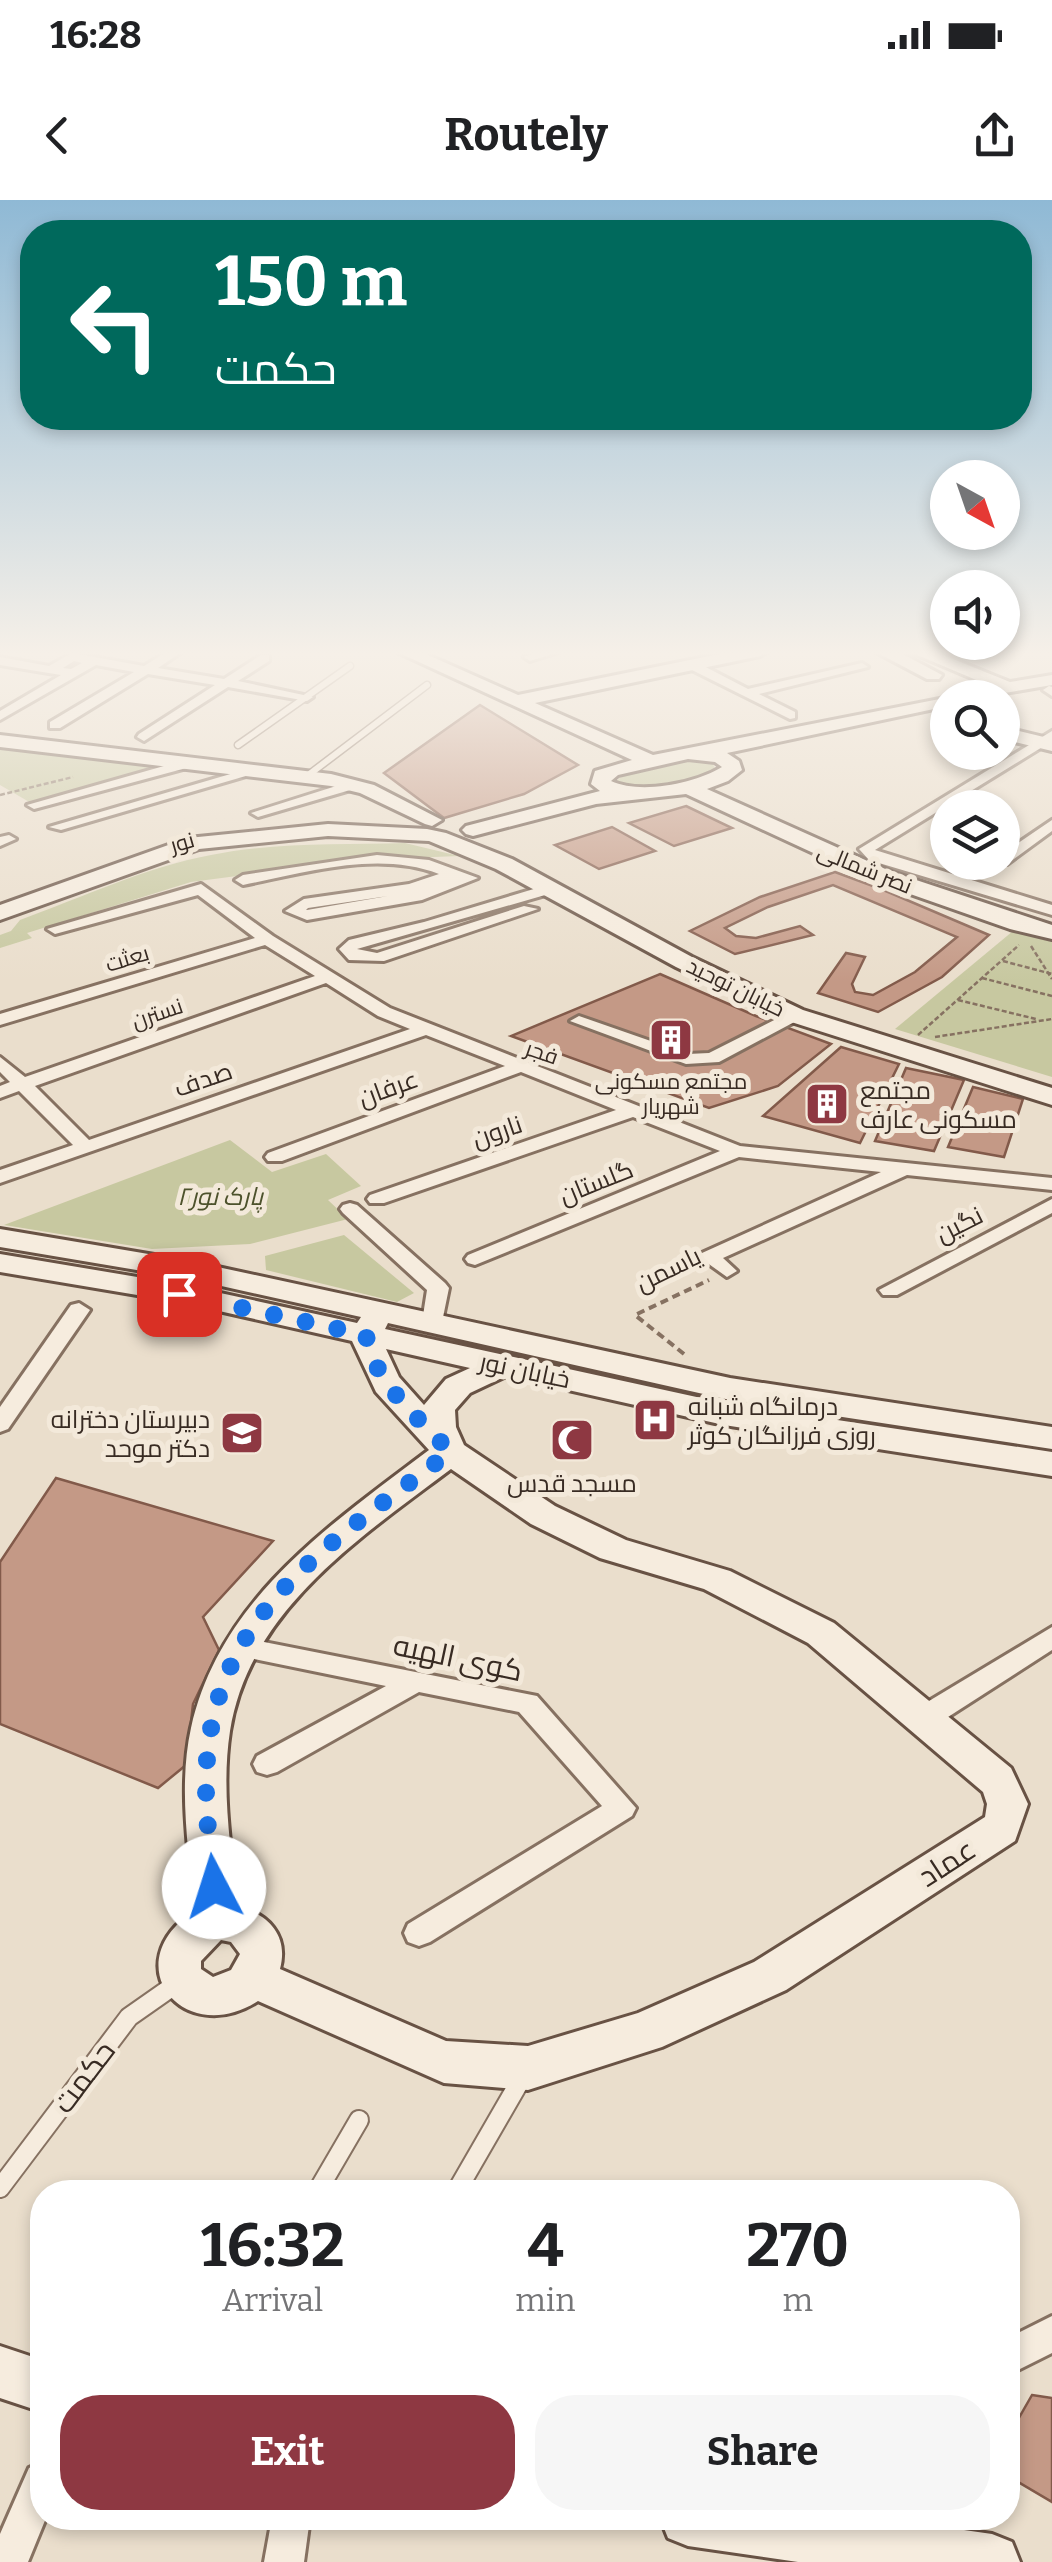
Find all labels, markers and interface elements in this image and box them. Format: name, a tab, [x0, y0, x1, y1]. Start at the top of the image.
text: 16:28	[50, 12, 142, 58]
icon: back	[30, 108, 85, 163]
text: Routely	[444, 108, 608, 162]
icon: share	[967, 108, 1022, 163]
text: 150 m	[215, 240, 407, 324]
icon: left	[50, 260, 180, 390]
text: حکمت	[215, 342, 337, 396]
north arrow	[930, 460, 1020, 550]
map controls	[930, 460, 1020, 880]
button: sound	[930, 570, 1020, 660]
button: search	[930, 680, 1020, 770]
button: layers	[930, 790, 1020, 880]
street label: نور	[165, 826, 198, 859]
street label: نصر شمالی	[813, 837, 916, 900]
street label: بعثت	[102, 939, 152, 978]
street label: خیابان توحید	[682, 952, 789, 1023]
street label: نسترن	[128, 992, 186, 1035]
building icon: مجتمع مسکونی شهریار	[648, 1017, 694, 1063]
street label: فجر	[520, 1034, 562, 1071]
street label: صدف	[170, 1056, 236, 1104]
street label: عرفان	[354, 1064, 422, 1114]
place label: مجتمع مسکونی شهریار	[595, 1068, 747, 1120]
place label: مجتمع مسکونی عارف	[860, 1076, 1017, 1135]
building icon: مجتمع مسکونی عارف	[804, 1081, 850, 1127]
street label: نارون	[468, 1109, 526, 1154]
street label: گلستان	[555, 1155, 638, 1211]
park label: پارک نور۲	[177, 1182, 264, 1213]
street label: نگین	[931, 1200, 988, 1249]
street label: یاسمن	[631, 1241, 706, 1299]
pin	[137, 1252, 222, 1337]
icon: arrive	[152, 1267, 207, 1322]
street label: خیابان نور	[475, 1346, 573, 1395]
place label: درمانگاه شبانه روزی فرزانگان کوثر	[686, 1392, 876, 1451]
hospital icon: درمانگاه شبانه روزی فرزانگان کوثر	[632, 1397, 678, 1443]
place label: دبیرستان دخترانه دکتر موحد	[51, 1405, 210, 1464]
school or university icon: دبیرستان دخترانه دکتر موحد	[219, 1410, 265, 1456]
mosque icon: مسجد قدس	[549, 1417, 595, 1463]
place label: مسجد قدس	[507, 1469, 637, 1499]
street label: کوی الهیه	[390, 1627, 526, 1689]
street label: عماد	[911, 1831, 983, 1895]
position arrow	[162, 1835, 266, 1939]
street label: حکمت	[45, 2034, 123, 2120]
text: 16:32	[201, 2210, 344, 2282]
text: 4	[527, 2210, 564, 2282]
text: 270	[746, 2210, 849, 2282]
text: Arrival	[222, 2281, 323, 2319]
text: min	[515, 2281, 576, 2319]
text: m	[783, 2281, 813, 2319]
button: Exit	[60, 2395, 515, 2510]
button: Share	[535, 2395, 990, 2510]

